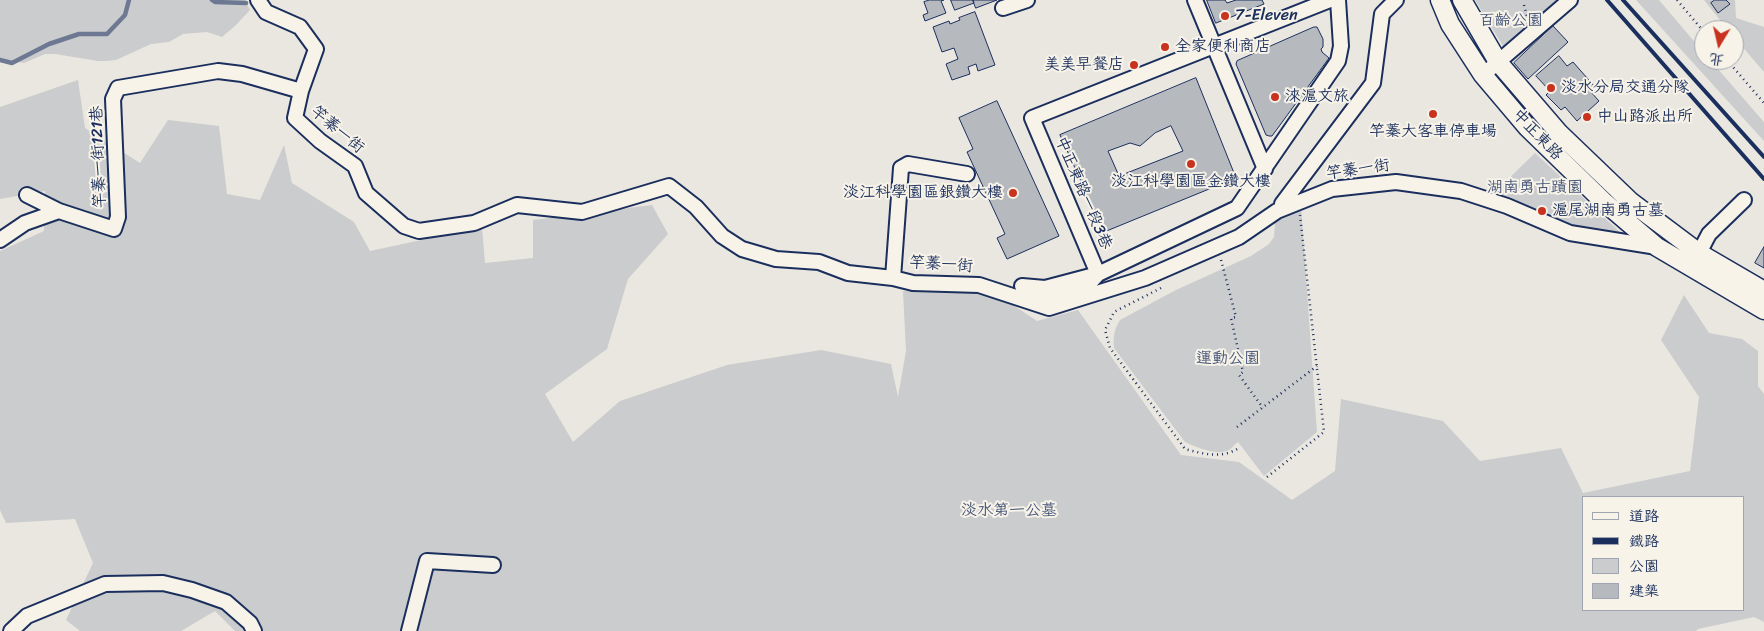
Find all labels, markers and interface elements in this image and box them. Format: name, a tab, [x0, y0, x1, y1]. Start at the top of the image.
place label: 7-Eleven	[1235, 6, 1298, 26]
marker: 7-Eleven	[1219, 10, 1231, 22]
park label: 百齡公園	[1479, 11, 1543, 31]
north arrow	[1694, 20, 1744, 70]
place label: 全家便利商店	[1175, 37, 1271, 57]
marker: 全家便利商店	[1159, 41, 1171, 53]
text: 北	[1708, 46, 1726, 73]
place label: 美美早餐店	[1044, 55, 1124, 75]
marker: 美美早餐店	[1128, 59, 1140, 71]
place label: 淡水分局交通分隊	[1561, 78, 1689, 98]
marker: 淡水分局交通分隊	[1545, 82, 1557, 94]
place label: 淶滬文旅	[1285, 87, 1349, 107]
marker: 淶滬文旅	[1269, 91, 1281, 103]
street label: 竿蓁一街	[306, 102, 368, 158]
street label: 竿蓁一街121巷	[88, 105, 110, 209]
street label: 中正東路	[1508, 105, 1566, 165]
place label: 中山路派出所	[1597, 107, 1693, 127]
marker: 竿蓁大客車停車場	[1427, 108, 1439, 120]
marker: 中山路派出所	[1581, 111, 1593, 123]
place label: 竿蓁大客車停車場	[1369, 122, 1497, 142]
street label: 中正東路一段3巷	[1051, 134, 1115, 252]
street label: 竿蓁一街	[1325, 156, 1391, 184]
marker: 淡江科學園區金鑽大樓	[1185, 158, 1197, 170]
place label: 淡江科學園區金鑽大樓	[1111, 172, 1271, 192]
park label: 湖南勇古蹟園	[1487, 178, 1583, 198]
place label: 淡江科學園區銀鑽大樓	[843, 183, 1003, 203]
marker: 淡江科學園區銀鑽大樓	[1007, 187, 1019, 199]
place label: 滬尾湖南勇古墓	[1552, 201, 1664, 221]
marker: 滬尾湖南勇古墓	[1536, 205, 1548, 217]
street label: 竿蓁一街	[908, 253, 974, 277]
park label: 運動公園	[1196, 349, 1260, 369]
legend	[1582, 496, 1744, 611]
park label: 淡水第一公墓	[961, 501, 1057, 521]
text: 道路	[1629, 503, 1659, 529]
text: 鐵路	[1629, 528, 1659, 554]
text: 公園	[1629, 553, 1659, 579]
text: 建築	[1629, 578, 1659, 604]

